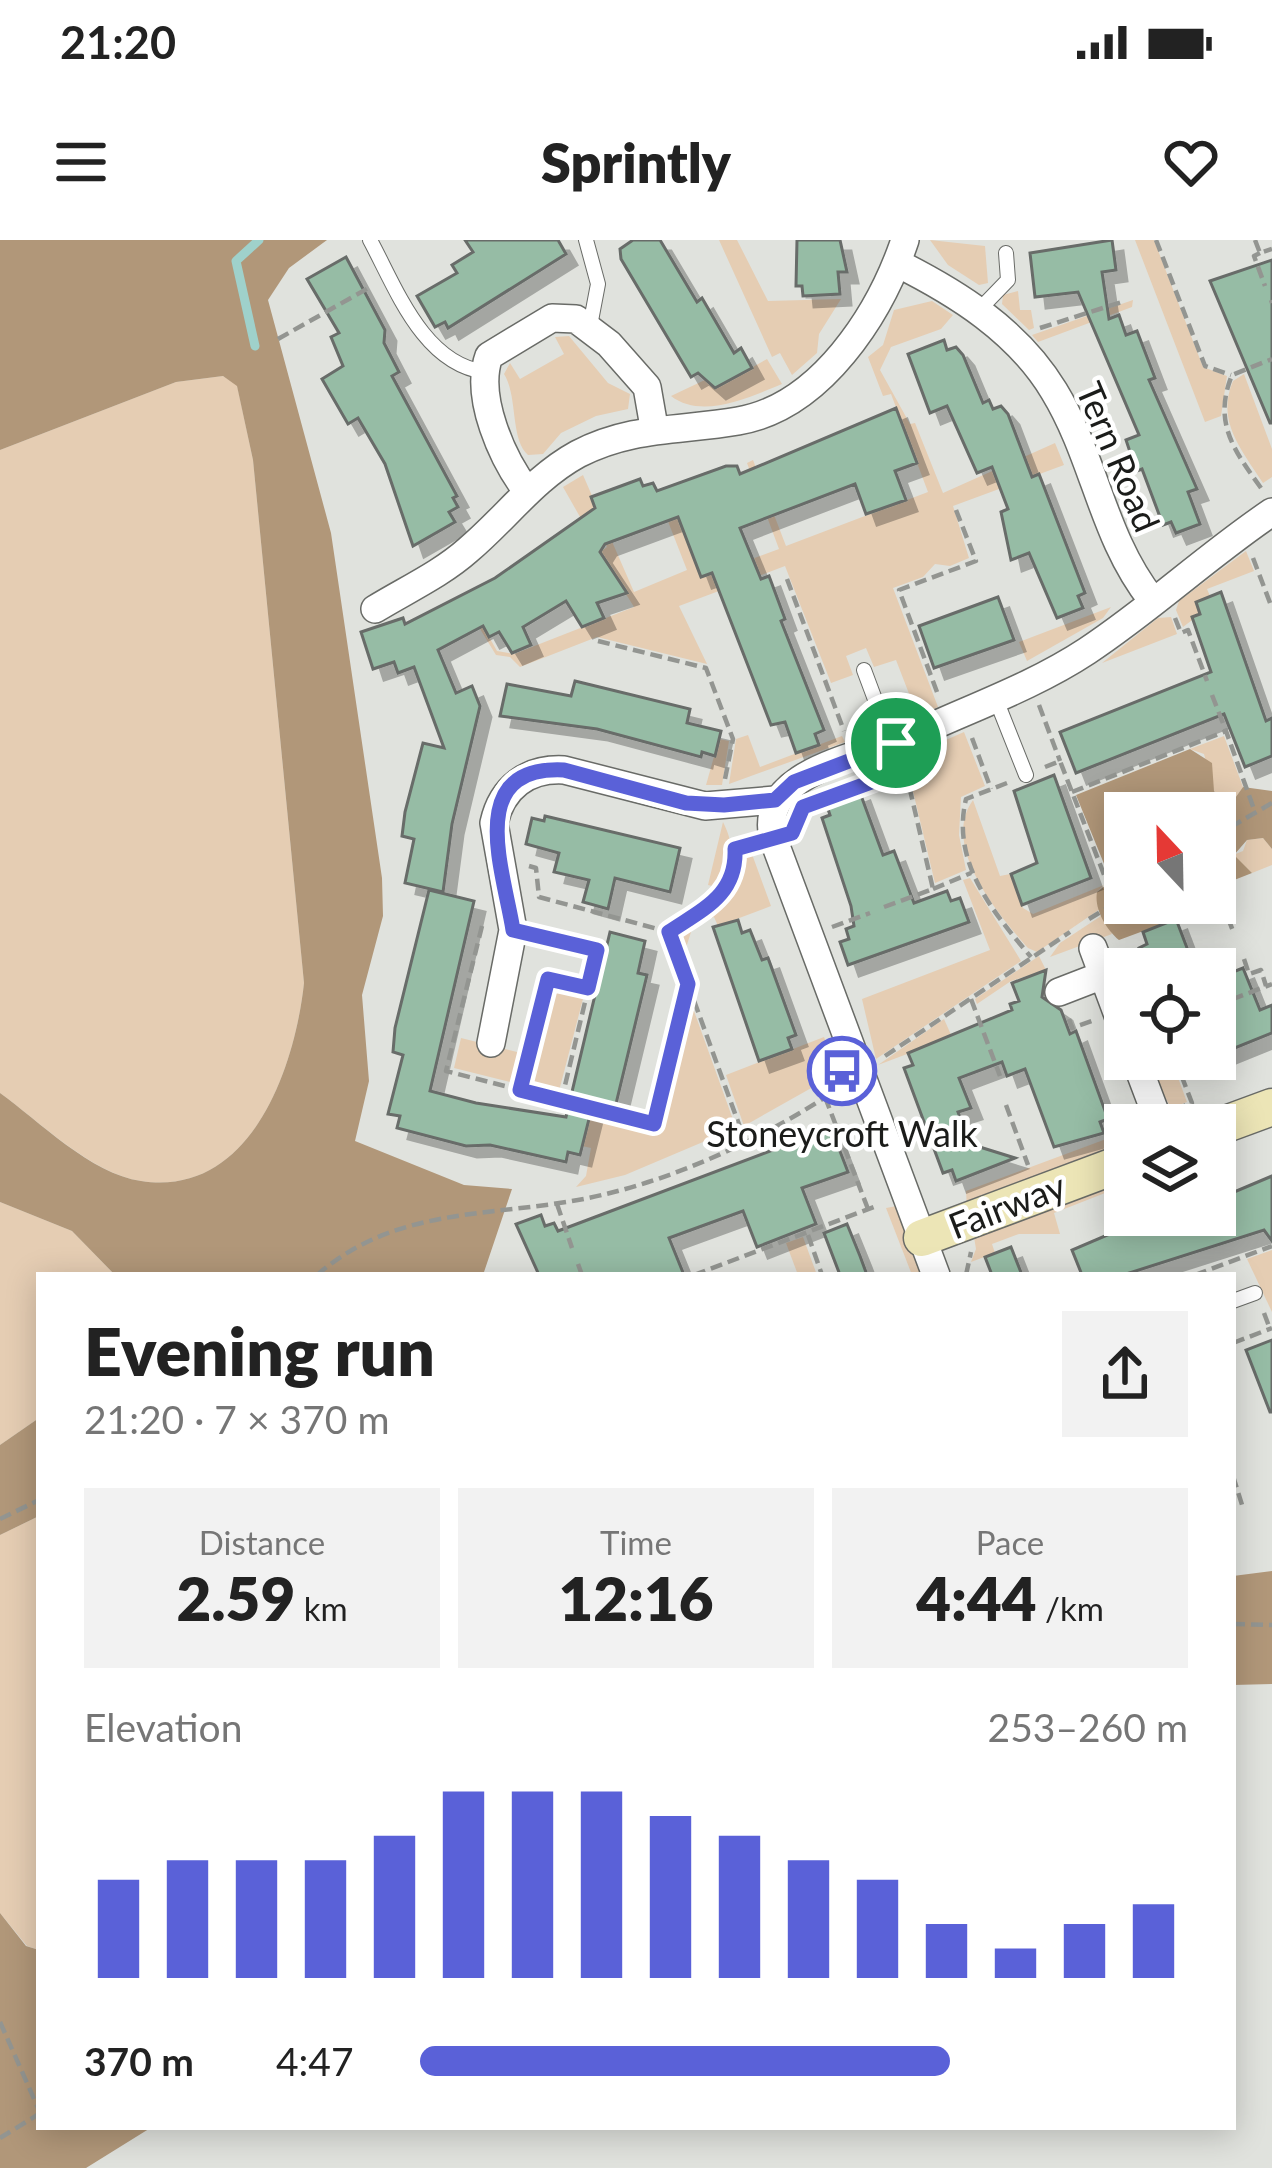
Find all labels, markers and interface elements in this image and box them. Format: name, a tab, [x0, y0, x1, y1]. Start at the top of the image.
text: 21:20	[60, 15, 176, 69]
icon: menu	[48, 129, 114, 195]
icon: heart	[1158, 129, 1224, 195]
text: Sprintly	[541, 130, 731, 195]
street label: Tern Road	[1068, 375, 1170, 538]
pin	[845, 692, 947, 794]
icon: arrive	[863, 710, 929, 776]
north arrow	[1104, 792, 1236, 924]
map controls	[1104, 792, 1236, 1236]
button: locate	[1104, 948, 1236, 1080]
bus stop icon: Stoneycroft Walk	[807, 1036, 877, 1106]
button: layers	[1104, 1104, 1236, 1236]
place label: Stoneycroft Walk	[706, 1111, 978, 1155]
street label: Fairway	[942, 1163, 1072, 1247]
text: Evening run	[84, 1311, 435, 1390]
button: share	[1062, 1311, 1188, 1437]
text: 21:20 · 7 × 370 m	[84, 1396, 389, 1442]
text: Distance	[199, 1522, 325, 1562]
text: Time	[600, 1522, 672, 1562]
text: Pace	[976, 1522, 1044, 1562]
text: 2.59	[176, 1562, 295, 1634]
text: 12:16	[558, 1562, 714, 1634]
text: 4:44	[916, 1562, 1037, 1634]
text: km	[295, 1588, 348, 1628]
text: /km	[1037, 1588, 1104, 1628]
text: Elevation	[84, 1704, 242, 1750]
text: 253–260 m	[988, 1704, 1188, 1750]
text: 370 m	[84, 2038, 194, 2084]
text: 4:47	[276, 2038, 354, 2084]

